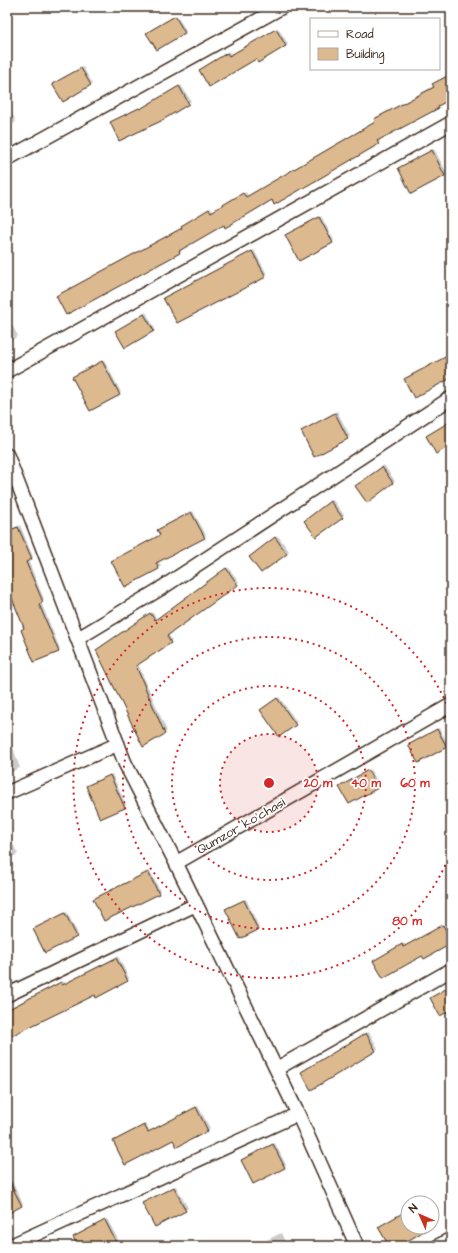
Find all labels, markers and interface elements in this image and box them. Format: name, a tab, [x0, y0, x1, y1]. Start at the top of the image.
legend	[310, 18, 440, 70]
text: Road	[346, 26, 374, 43]
text: Building	[346, 46, 384, 64]
text: 20 m	[303, 775, 333, 792]
text: 40 m	[351, 775, 382, 792]
text: 60 m	[400, 775, 430, 792]
centre of rings	[262, 776, 276, 790]
street label: Qumzor ko'chasi	[194, 793, 289, 859]
text: 80 m	[392, 913, 422, 930]
north arrow	[400, 1195, 440, 1235]
text: N	[406, 1200, 421, 1216]

